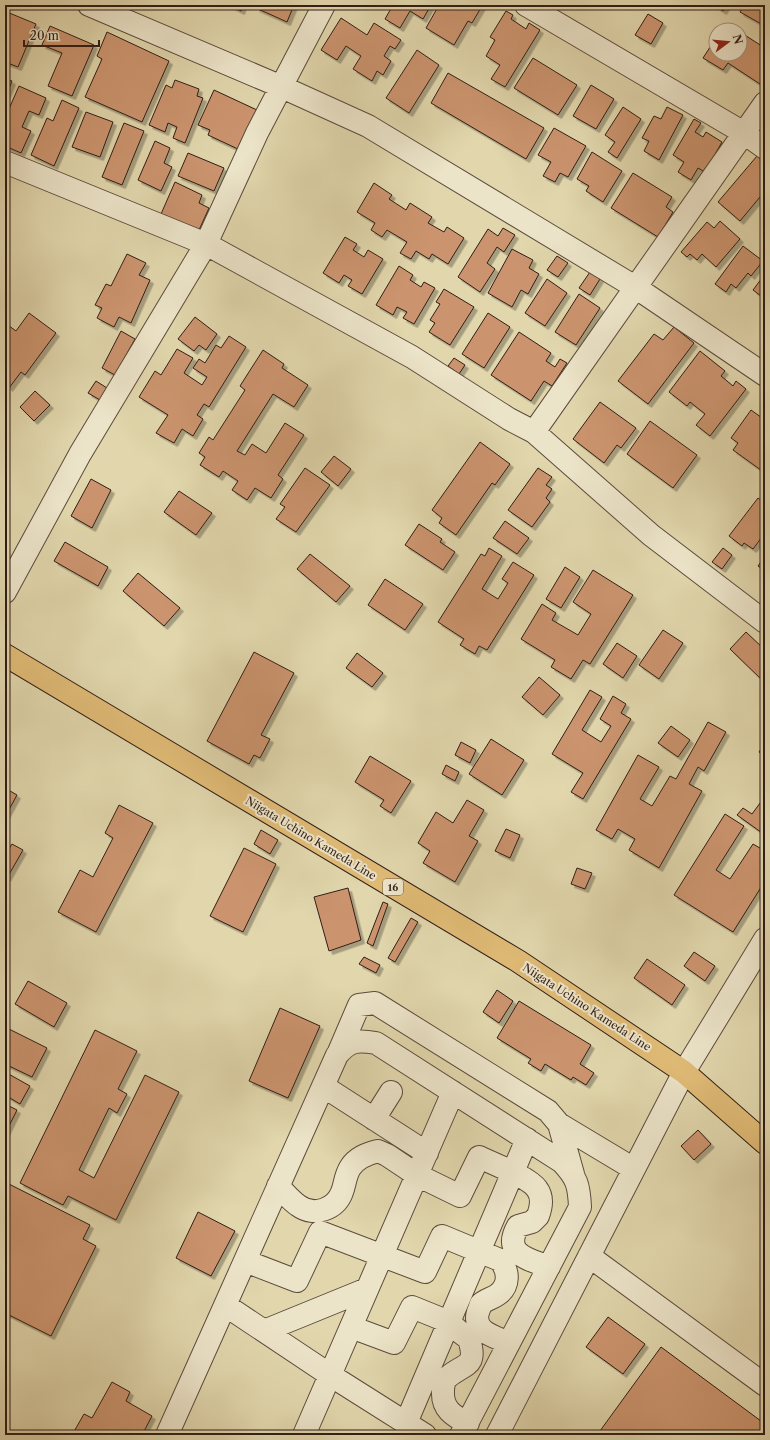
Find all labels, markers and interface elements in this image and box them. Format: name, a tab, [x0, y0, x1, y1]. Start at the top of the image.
scale bar	[24, 22, 99, 48]
north arrow	[708, 22, 748, 62]
text: 20 m	[30, 28, 59, 43]
text: N	[730, 33, 746, 46]
street label: Niigata Uchino Kameda Line	[243, 793, 379, 883]
road number: 16	[383, 879, 403, 895]
street label: Niigata Uchino Kameda Line	[520, 960, 654, 1054]

